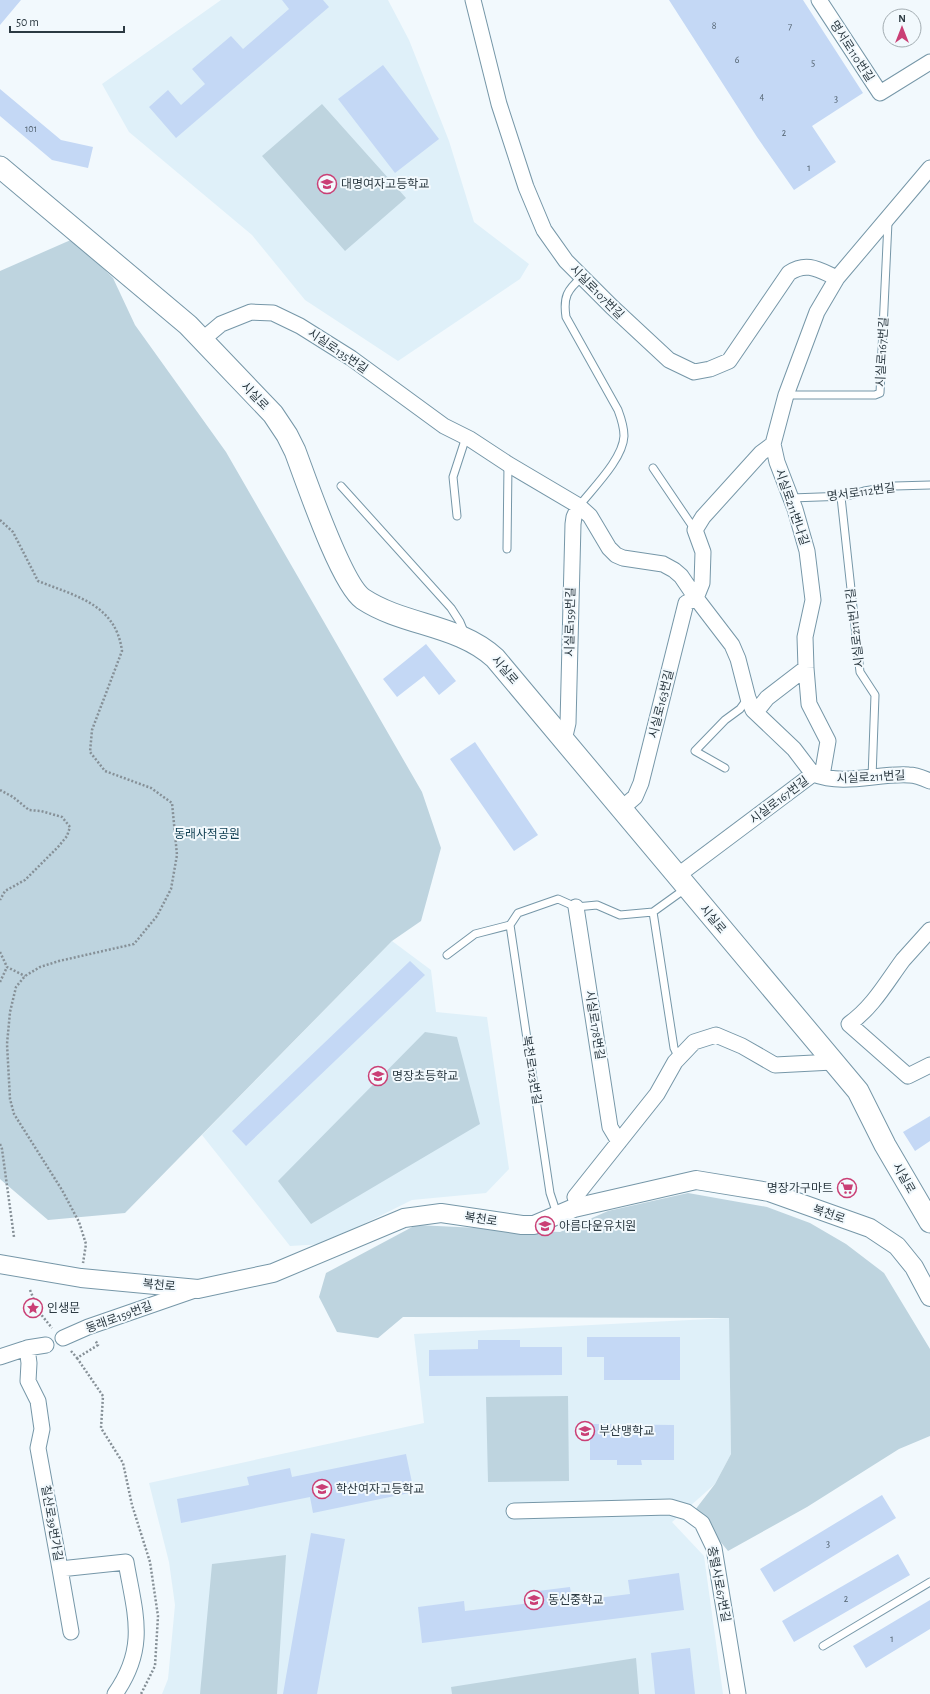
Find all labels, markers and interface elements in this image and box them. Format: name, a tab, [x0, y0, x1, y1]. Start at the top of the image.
scale bar	[10, 8, 124, 34]
north arrow	[882, 8, 922, 48]
text: N	[898, 13, 906, 24]
text: 50 m	[16, 16, 39, 28]
street label: 명서로110번길	[828, 18, 876, 84]
house number: 8	[712, 21, 717, 31]
house number: 7	[788, 22, 792, 32]
house number: 6	[735, 55, 740, 65]
house number: 5	[811, 58, 815, 68]
house number: 4	[760, 92, 765, 102]
house number: 3	[834, 94, 838, 104]
house number: 101	[25, 124, 37, 134]
house number: 2	[782, 128, 787, 138]
house number: 1	[807, 163, 811, 173]
school or university icon: 대명여자고등학교	[316, 173, 338, 195]
place label: 대명여자고등학교	[341, 177, 429, 190]
street label: 시실로107번길	[568, 263, 626, 321]
street label: 시실로167번길	[874, 317, 890, 387]
street label: 시실로135번길	[306, 327, 370, 375]
street label: 시실로	[239, 380, 271, 412]
street label: 시실로211번나길	[773, 467, 811, 547]
street label: 명서로112번길	[826, 481, 896, 503]
street label: 시실로159번길	[563, 587, 577, 657]
street label: 시실로211번가길	[844, 588, 866, 668]
street label: 시실로	[490, 654, 520, 686]
street label: 시실로163번길	[647, 669, 675, 739]
street label: 시실로211번길	[836, 769, 906, 785]
street label: 시실로167번길	[747, 774, 811, 826]
park label: 동래사적공원	[174, 828, 240, 840]
street label: 시실로	[698, 902, 728, 936]
street label: 시실로178번길	[584, 989, 606, 1061]
street label: 복천로123번길	[521, 1034, 544, 1105]
school or university icon: 명장초등학교	[367, 1065, 389, 1087]
place label: 명장초등학교	[392, 1069, 458, 1082]
street label: 시실로	[891, 1161, 917, 1195]
supermarket icon: 명장가구마트	[836, 1177, 858, 1199]
place label: 명장가구마트	[767, 1182, 833, 1194]
street label: 복천로	[811, 1202, 847, 1225]
street label: 복천로	[464, 1209, 498, 1228]
school or university icon: 아름다운유치원	[534, 1215, 556, 1237]
place label: 아름다운유치원	[559, 1220, 636, 1232]
street label: 복천로	[142, 1277, 176, 1292]
place icon: 인생문	[22, 1297, 44, 1319]
street label: 동래로159번길	[84, 1299, 154, 1335]
place label: 인생문	[47, 1302, 80, 1314]
school or university icon: 부산맹학교	[574, 1420, 596, 1442]
place label: 부산맹학교	[599, 1424, 654, 1437]
school or university icon: 학산여자고등학교	[311, 1478, 333, 1500]
place label: 학산여자고등학교	[336, 1482, 424, 1495]
street label: 칠산로39번가길	[39, 1484, 66, 1562]
house number: 3	[826, 1539, 830, 1549]
street label: 충렬사로67번길	[706, 1545, 732, 1623]
school or university icon: 동신중학교	[523, 1589, 545, 1611]
place label: 동신중학교	[548, 1593, 603, 1606]
house number: 2	[844, 1594, 849, 1604]
house number: 1	[890, 1634, 894, 1644]

